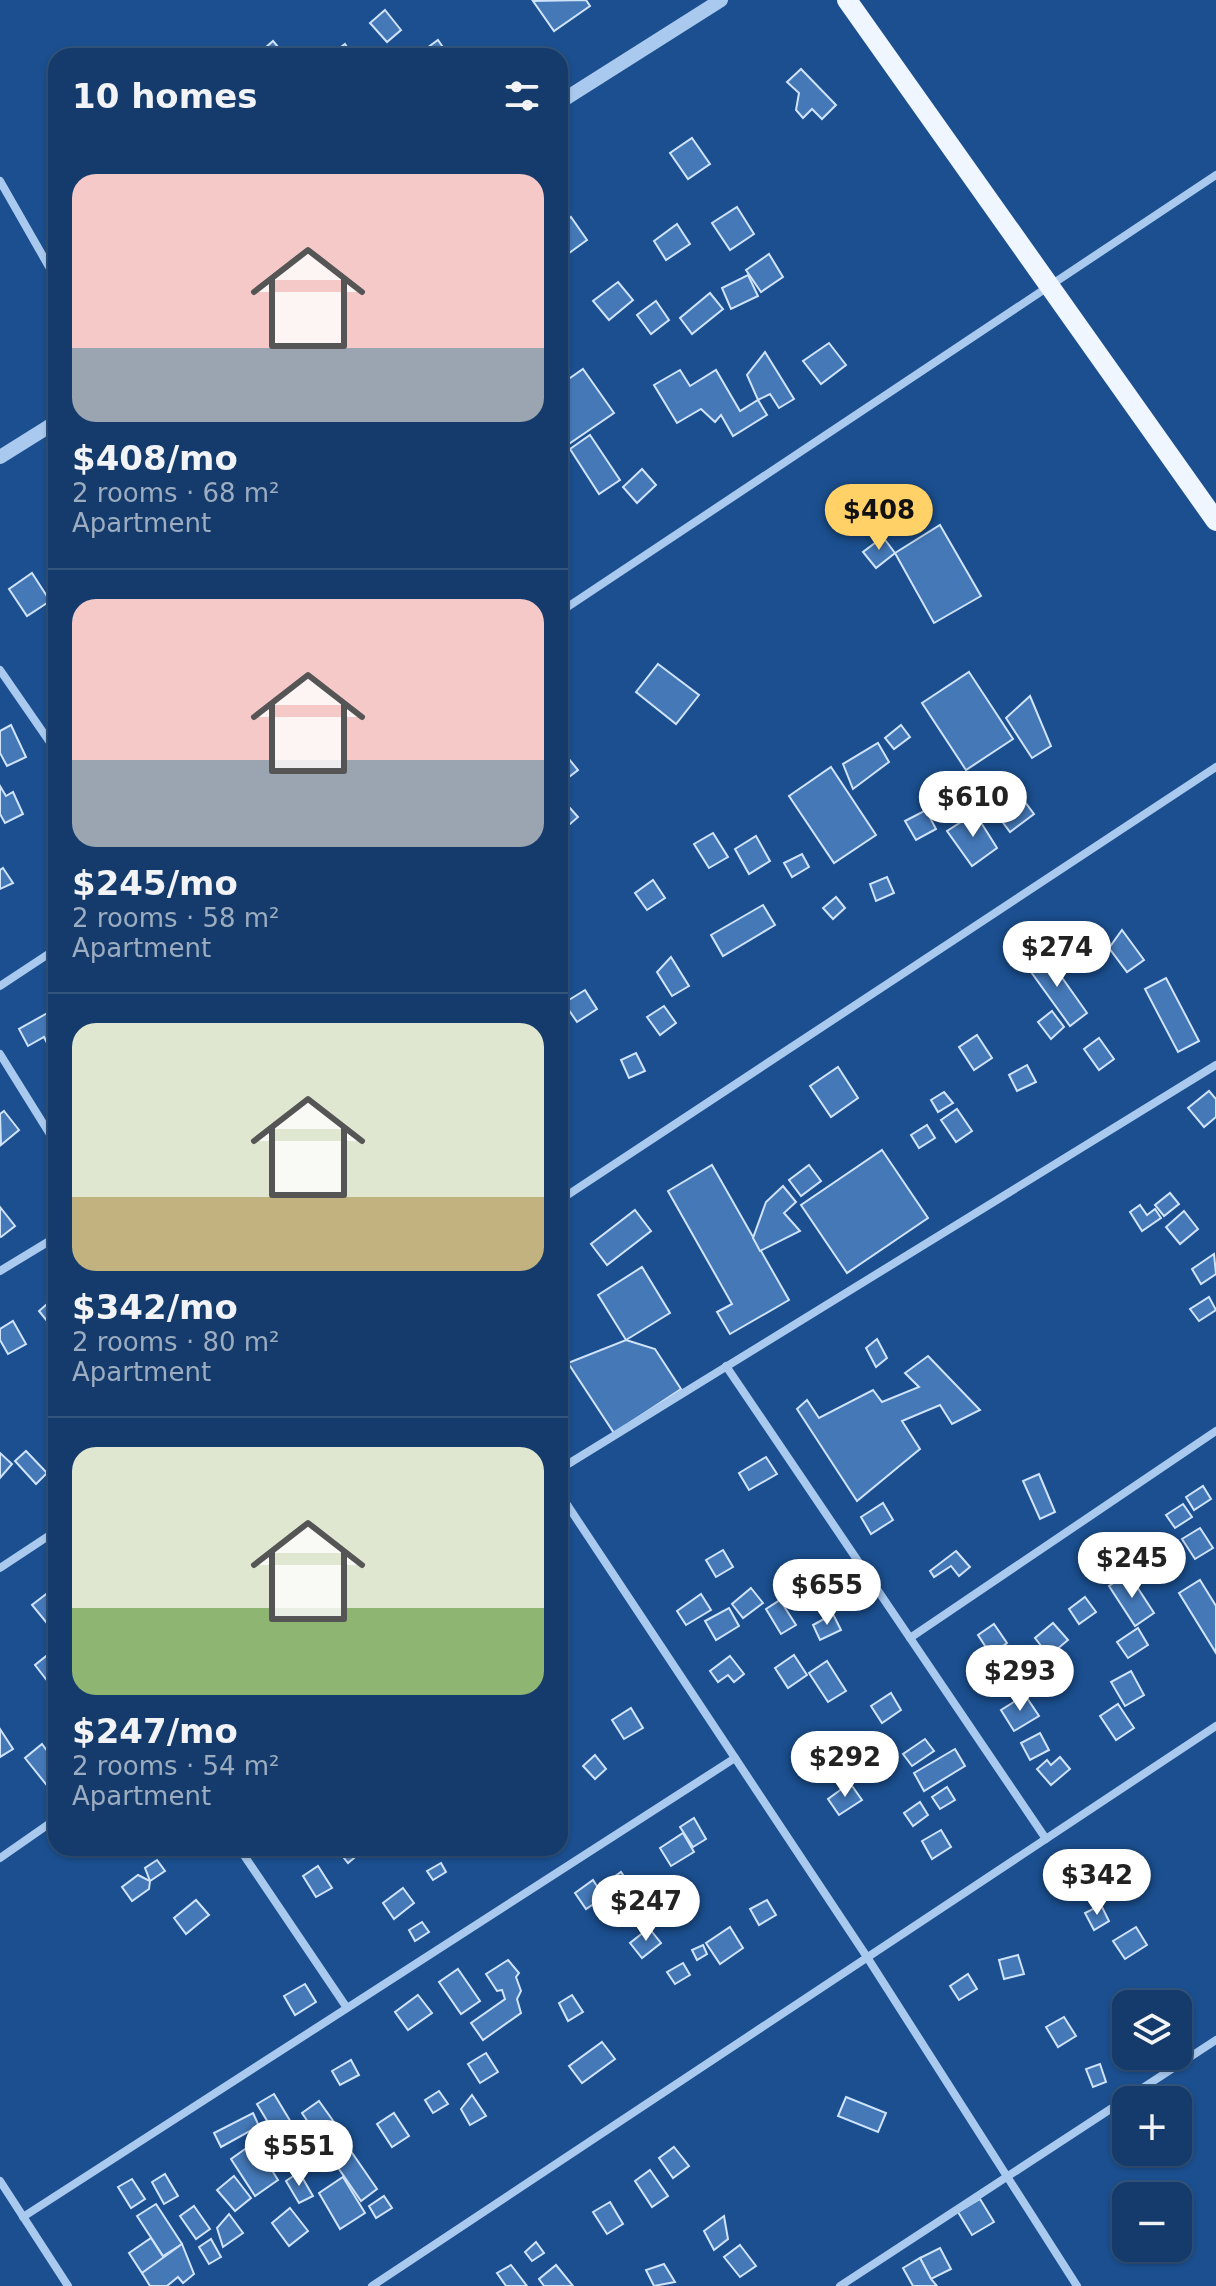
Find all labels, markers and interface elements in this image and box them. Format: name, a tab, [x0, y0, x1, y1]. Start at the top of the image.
icon: filters	[500, 74, 544, 118]
text: 10 homes	[72, 76, 257, 116]
icon: home	[236, 226, 380, 370]
text: $408/mo	[72, 438, 238, 478]
text: 2 rooms · 68 m²	[72, 478, 280, 508]
pin: $408	[832, 484, 926, 552]
text: $408	[843, 495, 915, 525]
text: Apartment	[72, 508, 211, 538]
icon: home	[236, 651, 380, 795]
pin: $610	[926, 771, 1020, 839]
text: $610	[937, 782, 1009, 812]
text: $245/mo	[72, 863, 238, 903]
text: 2 rooms · 58 m²	[72, 903, 280, 933]
pin: $274	[1010, 921, 1104, 989]
text: $274	[1021, 932, 1093, 962]
text: Apartment	[72, 933, 211, 963]
icon: home	[236, 1075, 380, 1219]
text: $342/mo	[72, 1287, 238, 1327]
text: 2 rooms · 80 m²	[72, 1327, 280, 1357]
text: Apartment	[72, 1357, 211, 1387]
icon: home	[236, 1499, 380, 1643]
pin: $245	[1085, 1532, 1179, 1600]
text: $245	[1096, 1543, 1168, 1573]
pin: $655	[780, 1559, 874, 1627]
text: $655	[791, 1570, 863, 1600]
pin: $293	[973, 1645, 1067, 1713]
text: $293	[984, 1656, 1056, 1686]
text: $247/mo	[72, 1711, 238, 1751]
pin: $292	[798, 1731, 892, 1799]
text: $292	[809, 1742, 881, 1772]
text: 2 rooms · 54 m²	[72, 1751, 280, 1781]
text: Apartment	[72, 1781, 211, 1811]
pin: $342	[1050, 1849, 1144, 1917]
text: $342	[1061, 1860, 1133, 1890]
pin: $247	[599, 1875, 693, 1943]
text: $247	[610, 1886, 682, 1916]
map controls	[1112, 1990, 1192, 2262]
button: layers	[1112, 1990, 1192, 2070]
button: +	[1112, 2086, 1192, 2166]
pin: $551	[252, 2120, 346, 2188]
text: $551	[263, 2131, 335, 2161]
button: −	[1112, 2182, 1192, 2262]

